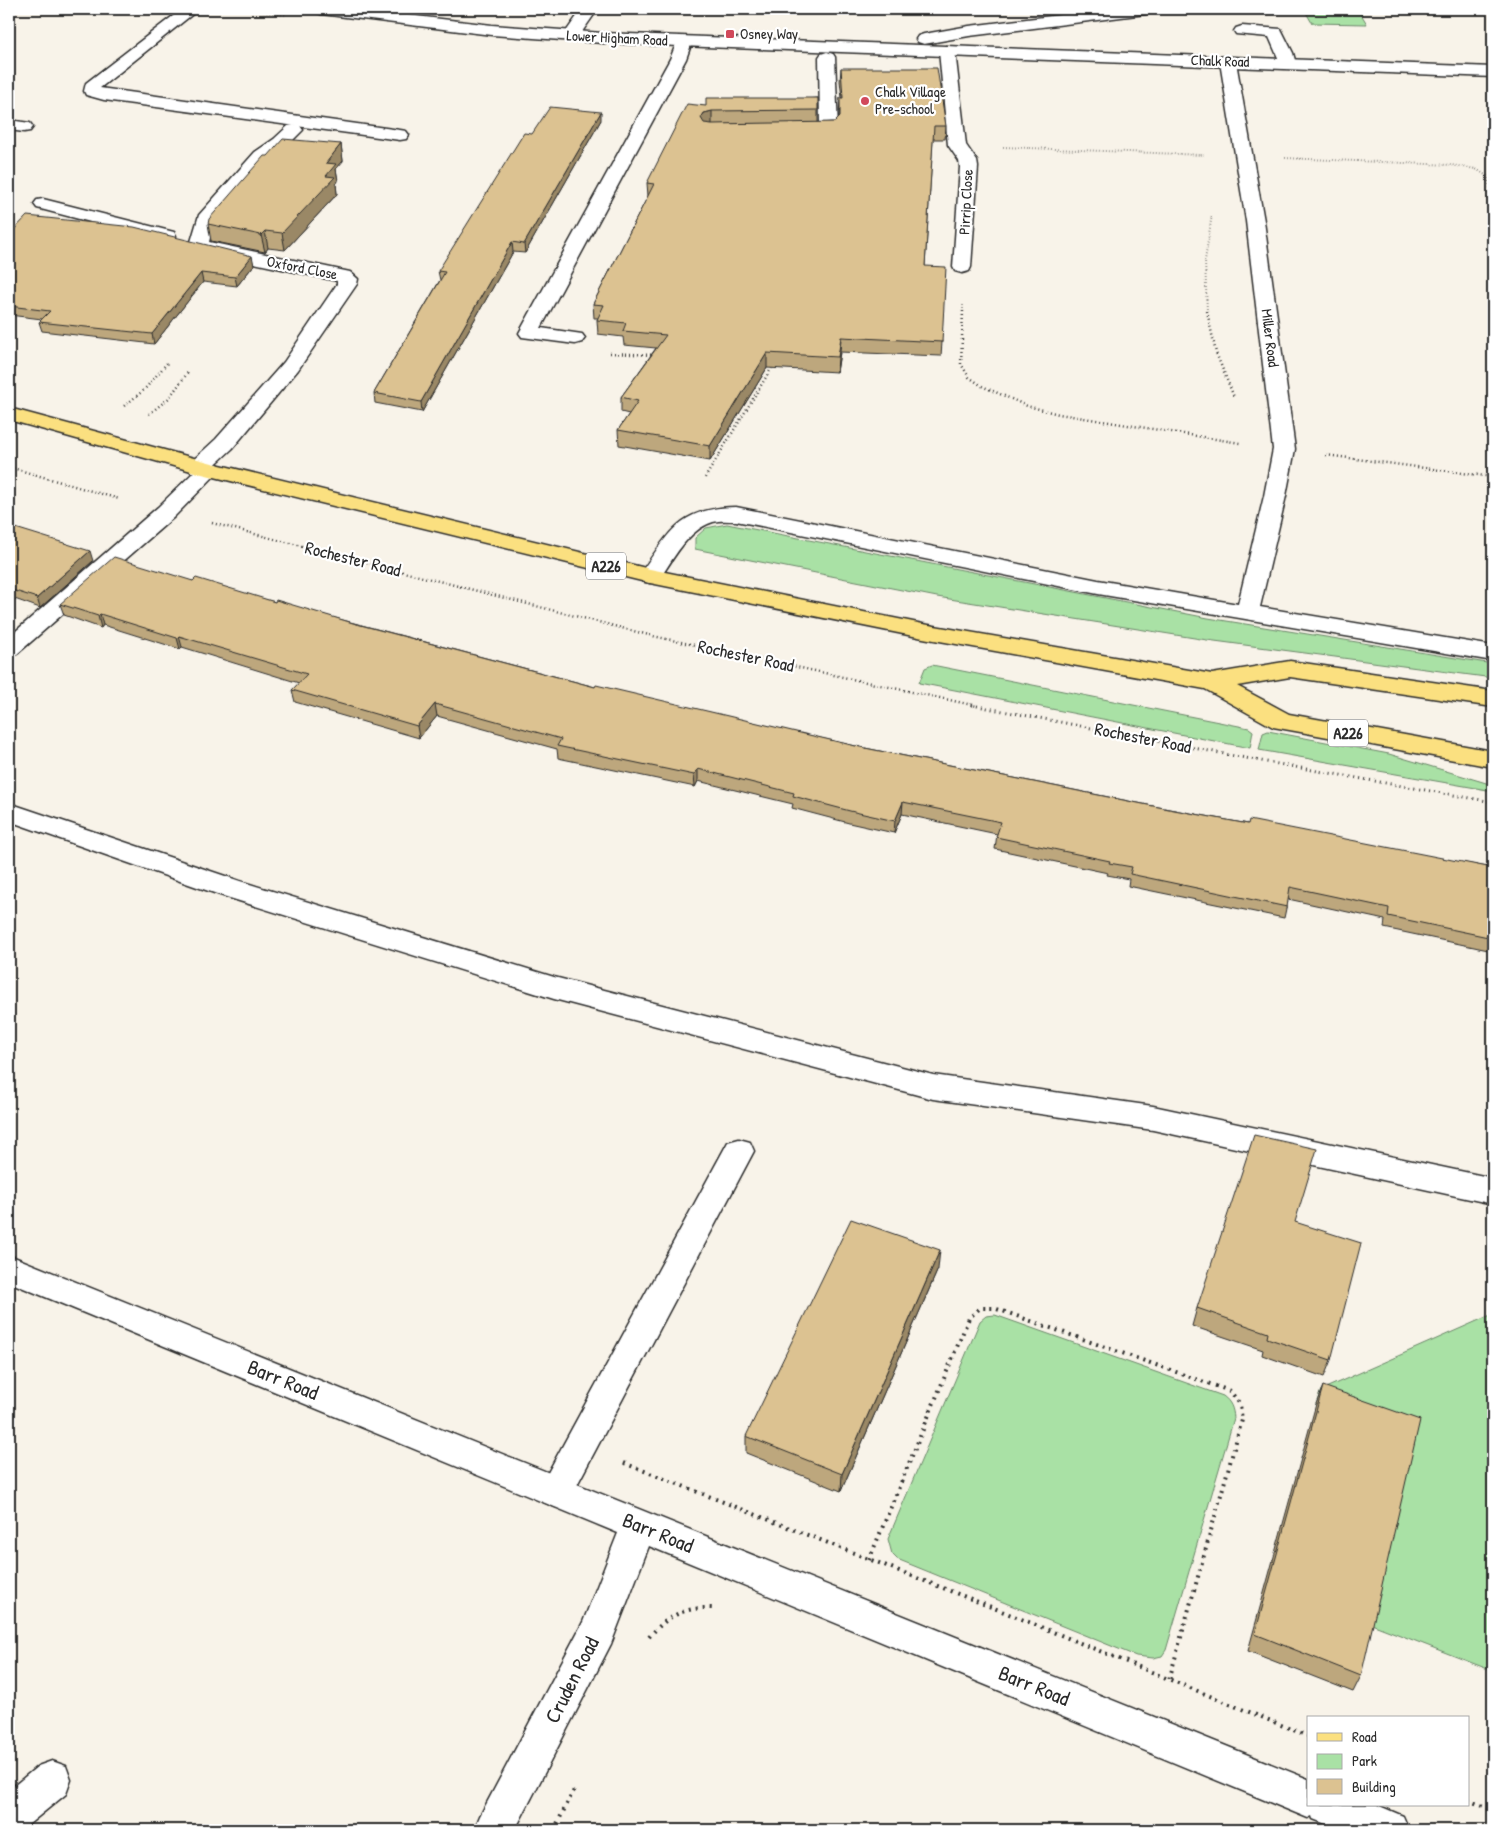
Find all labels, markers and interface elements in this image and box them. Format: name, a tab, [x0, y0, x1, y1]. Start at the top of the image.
place label: Osney Way	[740, 23, 798, 44]
street label: Lower Higham Road	[566, 24, 668, 51]
marker: Osney Way	[724, 28, 736, 40]
street label: Chalk Road	[1190, 49, 1250, 72]
place label: Chalk Village Pre-school	[875, 81, 946, 119]
marker: Chalk Village Pre-school	[859, 95, 871, 107]
street label: Pirrip Close	[953, 169, 978, 235]
street label: Oxford Close	[265, 250, 339, 285]
street label: Miller Road	[1257, 308, 1285, 368]
street label: Rochester Road	[303, 535, 404, 582]
road number: A226	[586, 552, 626, 580]
street label: Rochester Road	[696, 633, 797, 678]
street label: Rochester Road	[1093, 716, 1194, 759]
road number: A226	[1328, 720, 1368, 746]
street label: Barr Road	[243, 1352, 323, 1407]
street label: Barr Road	[618, 1505, 698, 1560]
street label: Cruden Road	[537, 1632, 606, 1728]
street label: Barr Road	[994, 1658, 1074, 1713]
legend	[1307, 1716, 1470, 1806]
text: Road	[1352, 1726, 1377, 1747]
text: Park	[1352, 1750, 1377, 1771]
text: Building	[1352, 1776, 1396, 1797]

